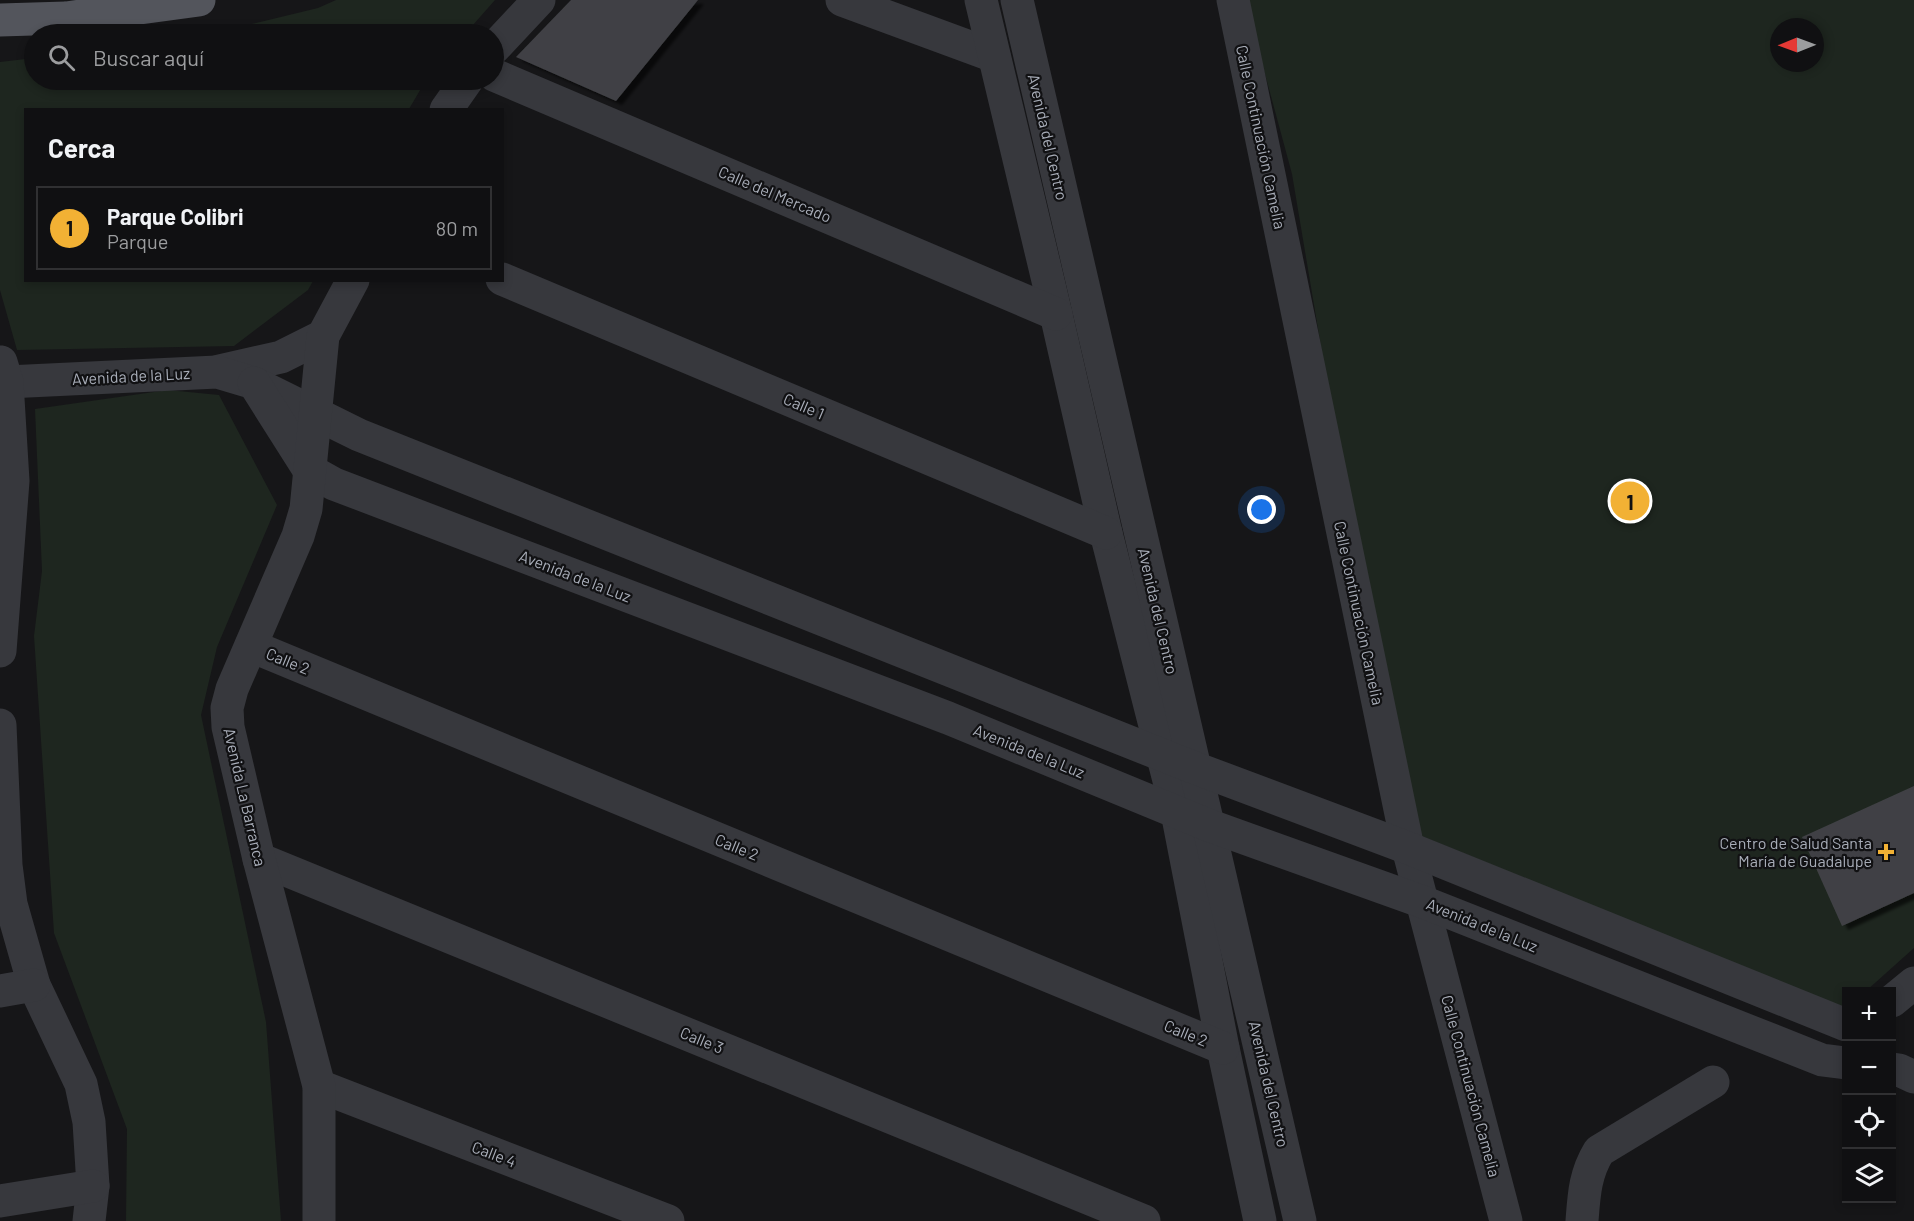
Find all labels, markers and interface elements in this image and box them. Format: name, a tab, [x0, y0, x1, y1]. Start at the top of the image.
north arrow	[1770, 18, 1824, 72]
search box	[24, 24, 504, 90]
icon: search	[45, 41, 78, 74]
street label: Calle Continuación Camelia	[1233, 43, 1290, 231]
text: Buscar aquí	[93, 44, 204, 70]
street label: Avenida del Centro	[1025, 72, 1072, 202]
text: Cerca	[48, 132, 115, 163]
street label: Calle del Mercado	[716, 161, 834, 226]
text: Parque Colibri	[107, 203, 244, 229]
text: 1	[66, 216, 73, 240]
text: 80 m	[436, 216, 478, 240]
text: Parque	[107, 229, 168, 253]
street label: Avenida de la Luz	[71, 363, 191, 388]
street label: Calle 1	[781, 388, 827, 423]
pin: 1	[1610, 478, 1650, 524]
your location	[1247, 495, 1276, 524]
street label: Calle Continuación Camelia	[1331, 519, 1388, 707]
street label: Avenida de la Luz	[517, 545, 634, 606]
street label: Avenida del Centro	[1135, 546, 1182, 676]
street label: Calle 2	[264, 643, 313, 678]
street label: Avenida de la Luz	[971, 720, 1088, 781]
street label: Avenida La Barranca	[220, 726, 271, 868]
street label: Calle 2	[713, 829, 762, 864]
place label: Centro de Salud Santa María de Guadalupe	[1719, 833, 1872, 870]
marker: Centro de Salud Santa María de Guadalupe	[1877, 843, 1895, 861]
street label: Avenida de la Luz	[1424, 894, 1541, 955]
map controls	[1842, 987, 1896, 1203]
button: +	[1842, 987, 1896, 1041]
street label: Calle Continuación Camelia	[1438, 993, 1505, 1179]
street label: Calle 2	[1162, 1015, 1211, 1050]
street label: Avenida del Centro	[1246, 1019, 1293, 1149]
street label: Calle 3	[678, 1022, 727, 1057]
button: −	[1842, 1041, 1896, 1095]
button: locate	[1842, 1095, 1896, 1149]
street label: Calle 4	[469, 1136, 519, 1171]
button: layers	[1842, 1149, 1896, 1203]

